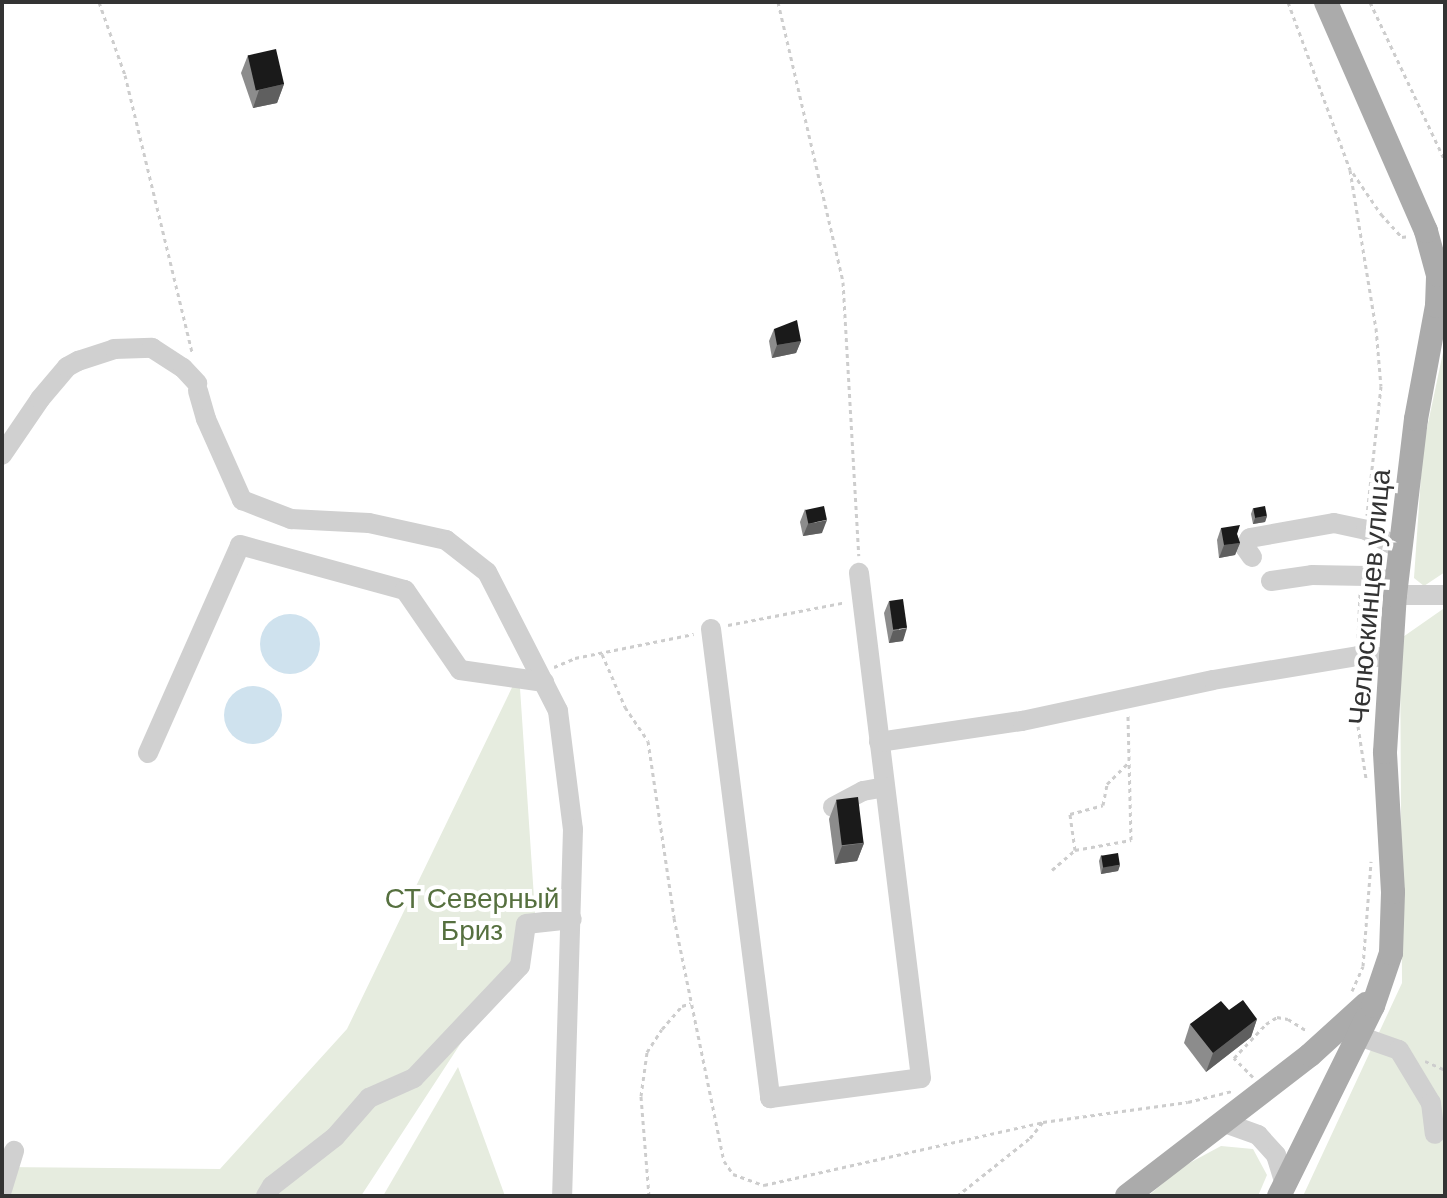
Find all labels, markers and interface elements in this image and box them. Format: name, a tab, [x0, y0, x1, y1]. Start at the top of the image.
street label: Челюскинцев улица	[1340, 468, 1396, 726]
park label: СТ Северный Бриз	[385, 880, 559, 946]

